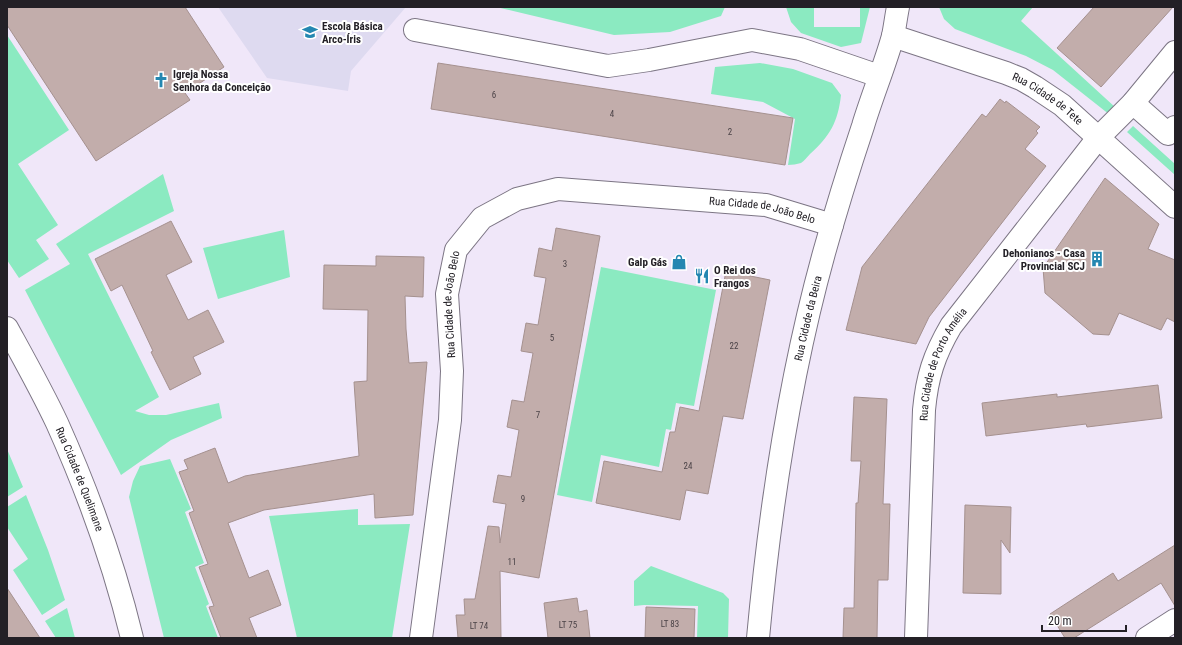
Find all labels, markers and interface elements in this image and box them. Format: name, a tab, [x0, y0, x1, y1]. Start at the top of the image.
place label: Escola Básica Arco-Íris	[322, 20, 383, 46]
school or university icon: Escola Básica Arco-Íris	[301, 23, 319, 41]
place label: Igreja Nossa Senhora da Conceição	[173, 68, 271, 94]
street label: Rua Cidade de Tete	[1010, 70, 1086, 127]
church icon: Igreja Nossa Senhora da Conceição	[152, 71, 170, 89]
house number: 6	[492, 90, 496, 100]
house number: 4	[610, 109, 615, 119]
house number: 2	[728, 127, 733, 137]
street label: Rua Cidade de João Belo	[709, 194, 817, 226]
place label: Dehonianos - Casa Provincial SCJ	[1003, 247, 1085, 273]
street label: Rua Cidade de João Belo	[440, 249, 462, 359]
building icon: Dehonianos - Casa Provincial SCJ	[1088, 250, 1106, 268]
shop icon: Galp Gás	[670, 253, 688, 271]
place label: Galp Gás	[628, 256, 667, 269]
house number: 3	[563, 259, 567, 269]
place label: O Rei dos Frangos	[714, 264, 756, 290]
restaurant icon: O Rei dos Frangos	[693, 267, 711, 285]
street label: Rua Cidade da Beira	[792, 274, 824, 362]
street label: Rua Cidade de Porto Amélia	[917, 305, 969, 421]
house number: 5	[550, 333, 555, 343]
house number: 22	[730, 341, 739, 351]
house number: 7	[536, 410, 541, 420]
street label: Rua Cidade de Quelimane	[53, 425, 106, 533]
house number: 24	[684, 461, 693, 471]
house number: 9	[521, 494, 525, 504]
house number: 11	[508, 557, 516, 567]
scale bar	[1042, 607, 1126, 633]
text: 20 m	[1048, 614, 1072, 628]
house number: LT 83	[661, 619, 679, 629]
house number: LT 75	[559, 620, 578, 630]
house number: LT 74	[470, 621, 489, 631]

